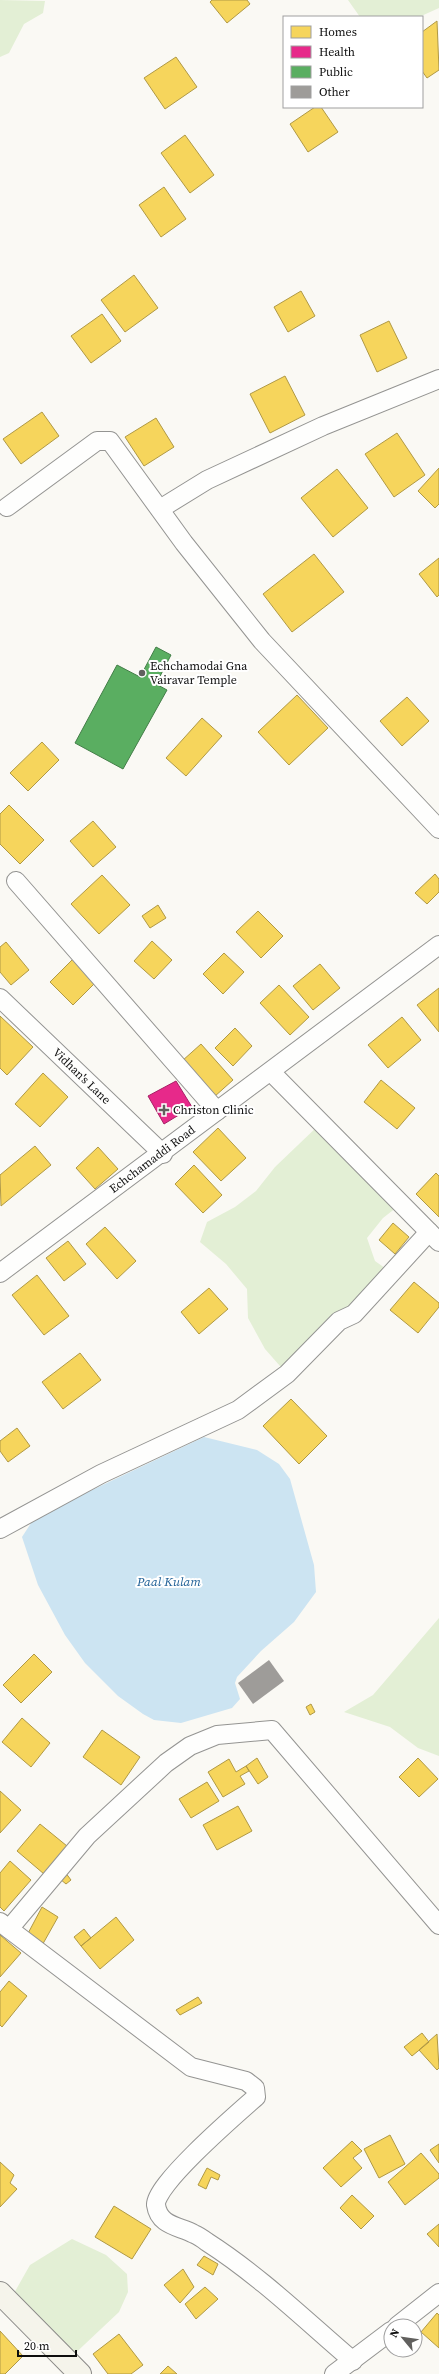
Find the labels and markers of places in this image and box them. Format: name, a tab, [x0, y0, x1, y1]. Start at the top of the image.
place label: Echchamodai Gna Vairavar Temple	[150, 658, 248, 688]
marker: Echchamodai Gna Vairavar Temple	[137, 668, 147, 678]
place label: Christon Clinic	[173, 1102, 254, 1118]
marker: Christon Clinic	[158, 1104, 170, 1116]

